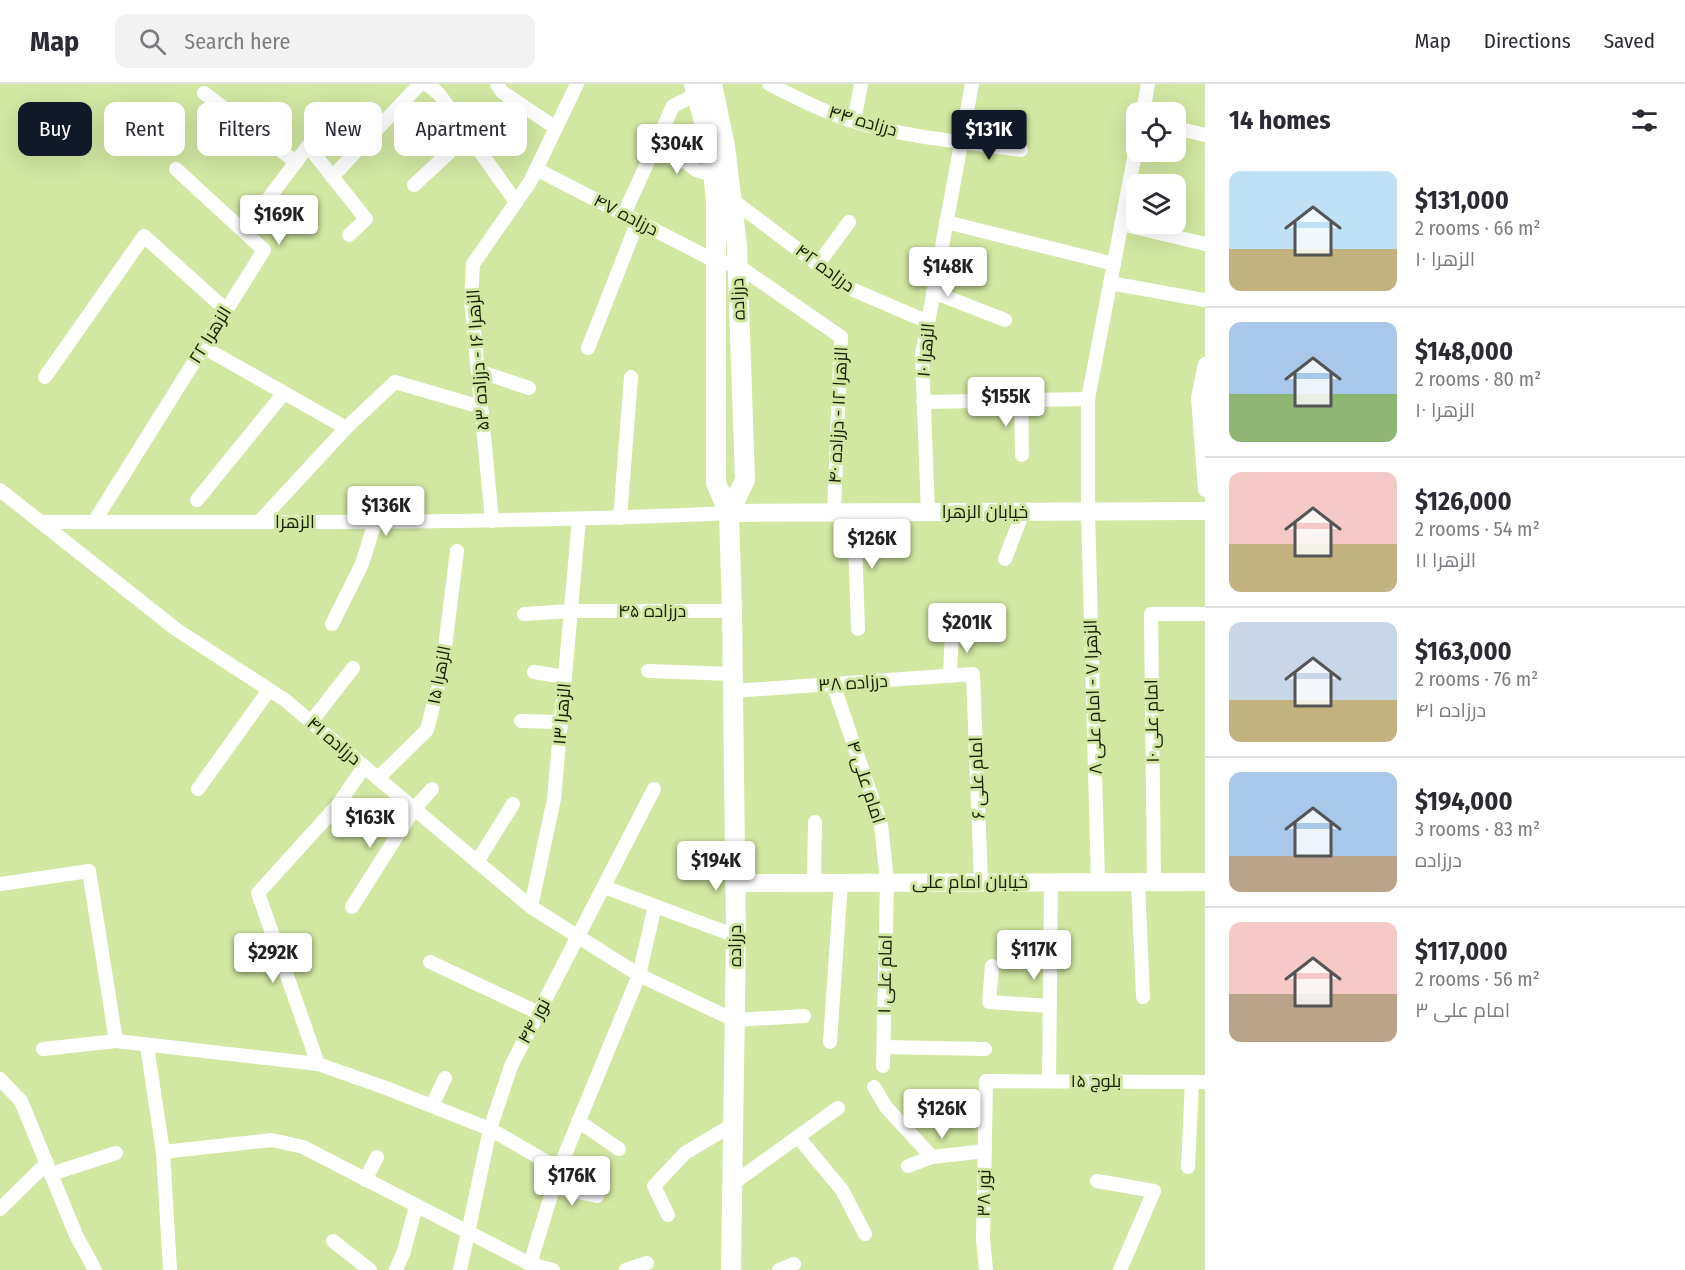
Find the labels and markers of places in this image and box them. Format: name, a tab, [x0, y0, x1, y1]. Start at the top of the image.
pin: $131K	[947, 110, 1031, 161]
pin: $304K	[635, 124, 719, 175]
pin: $169K	[237, 195, 321, 246]
pin: $148K	[906, 247, 990, 298]
pin: $155K	[964, 377, 1048, 428]
pin: $136K	[344, 486, 428, 537]
pin: $126K	[830, 519, 914, 570]
pin: $201K	[925, 603, 1009, 654]
pin: $163K	[328, 798, 412, 849]
pin: $194K	[674, 841, 758, 892]
pin: $117K	[992, 930, 1076, 981]
pin: $292K	[231, 933, 315, 984]
pin: $126K	[900, 1089, 984, 1140]
pin: $176K	[530, 1156, 614, 1207]

